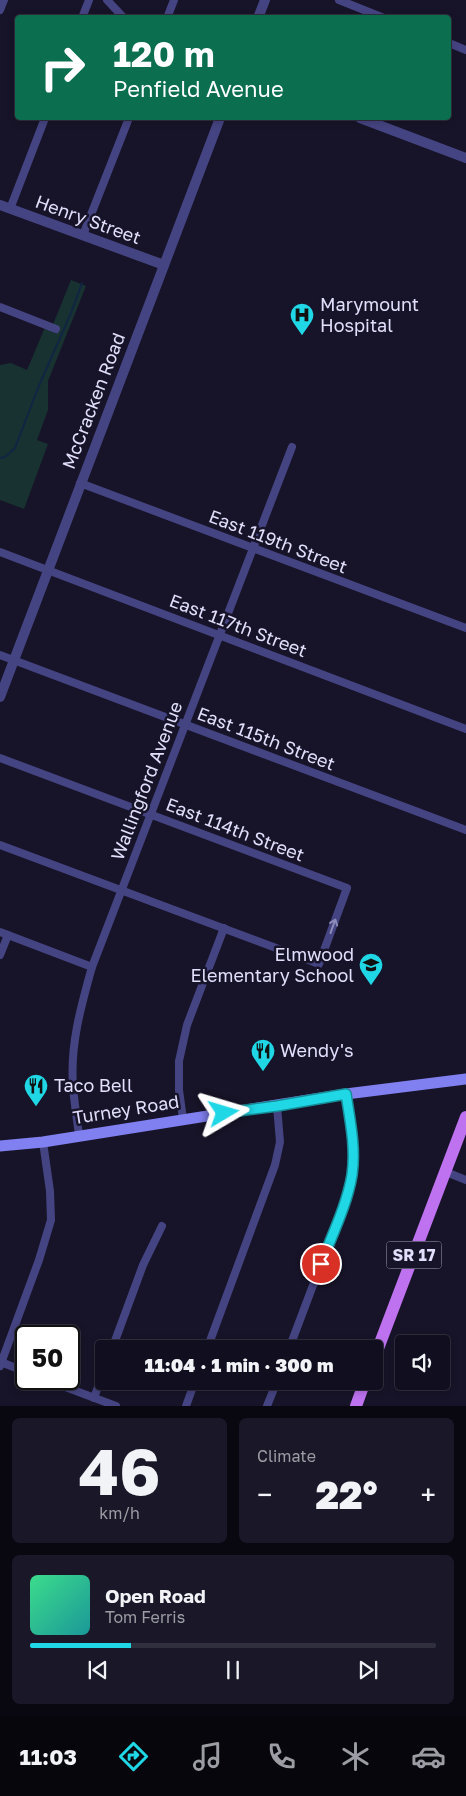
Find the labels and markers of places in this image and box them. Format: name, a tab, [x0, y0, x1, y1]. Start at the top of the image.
place label: Marymount Hospital	[320, 293, 419, 336]
hospital icon: Marymount Hospital	[289, 302, 315, 336]
place label: Elmwood Elementary School	[190, 943, 354, 986]
school or university icon: Elmwood Elementary School	[358, 952, 384, 986]
restaurant icon: Wendy's	[250, 1038, 276, 1072]
place label: Wendy's	[280, 1039, 353, 1061]
restaurant icon: Taco Bell	[23, 1073, 49, 1107]
place label: Taco Bell	[54, 1074, 133, 1096]
pin	[300, 1243, 342, 1285]

